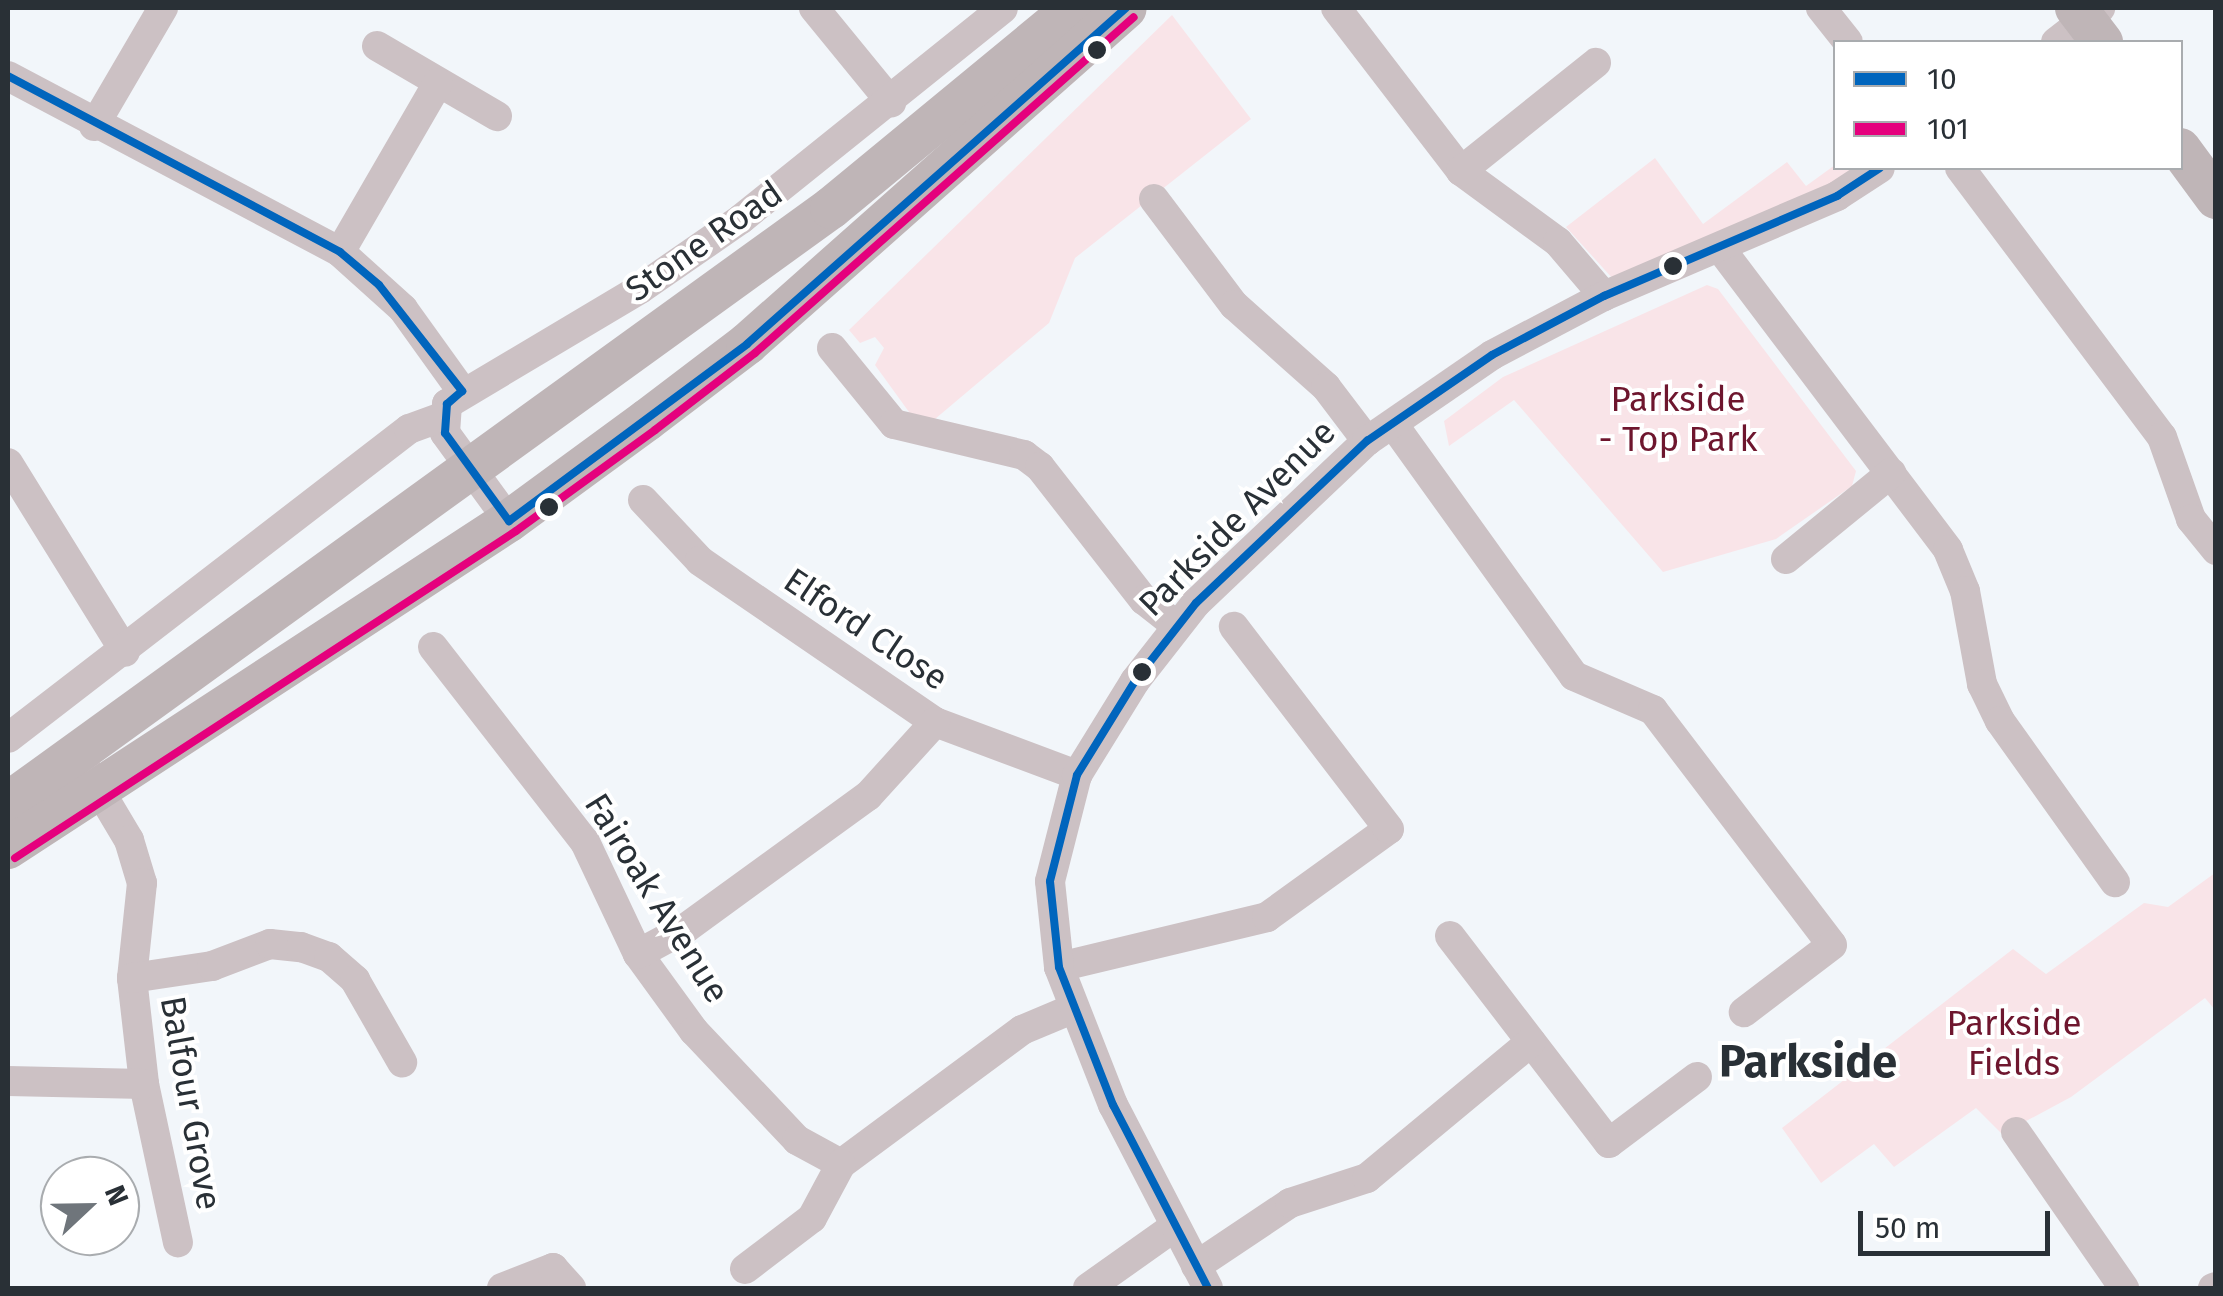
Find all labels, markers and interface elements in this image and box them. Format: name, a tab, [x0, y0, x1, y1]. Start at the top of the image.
unlabelled marker	[1087, 40, 1107, 60]
legend	[1833, 40, 2183, 170]
text: 10	[1927, 61, 1957, 97]
text: 101	[1927, 111, 1969, 147]
street label: Stone Road	[618, 172, 790, 310]
unlabelled marker	[1663, 256, 1683, 276]
park label: Parkside - Top Park	[1599, 378, 1757, 460]
street label: Parkside Avenue	[1130, 411, 1344, 625]
unlabelled marker	[539, 497, 559, 517]
street label: Elford Close	[776, 559, 956, 699]
unlabelled marker	[1132, 662, 1152, 682]
street label: Fairoak Avenue	[576, 786, 738, 1010]
street label: Balfour Grove	[152, 993, 230, 1213]
park label: Parkside Fields	[1947, 1002, 2081, 1084]
district label: Parkside	[1719, 1036, 1897, 1090]
north arrow	[40, 1156, 140, 1256]
text: N	[98, 1181, 135, 1210]
scale bar	[1863, 1191, 2056, 1253]
text: 50 m	[1875, 1210, 1940, 1246]

